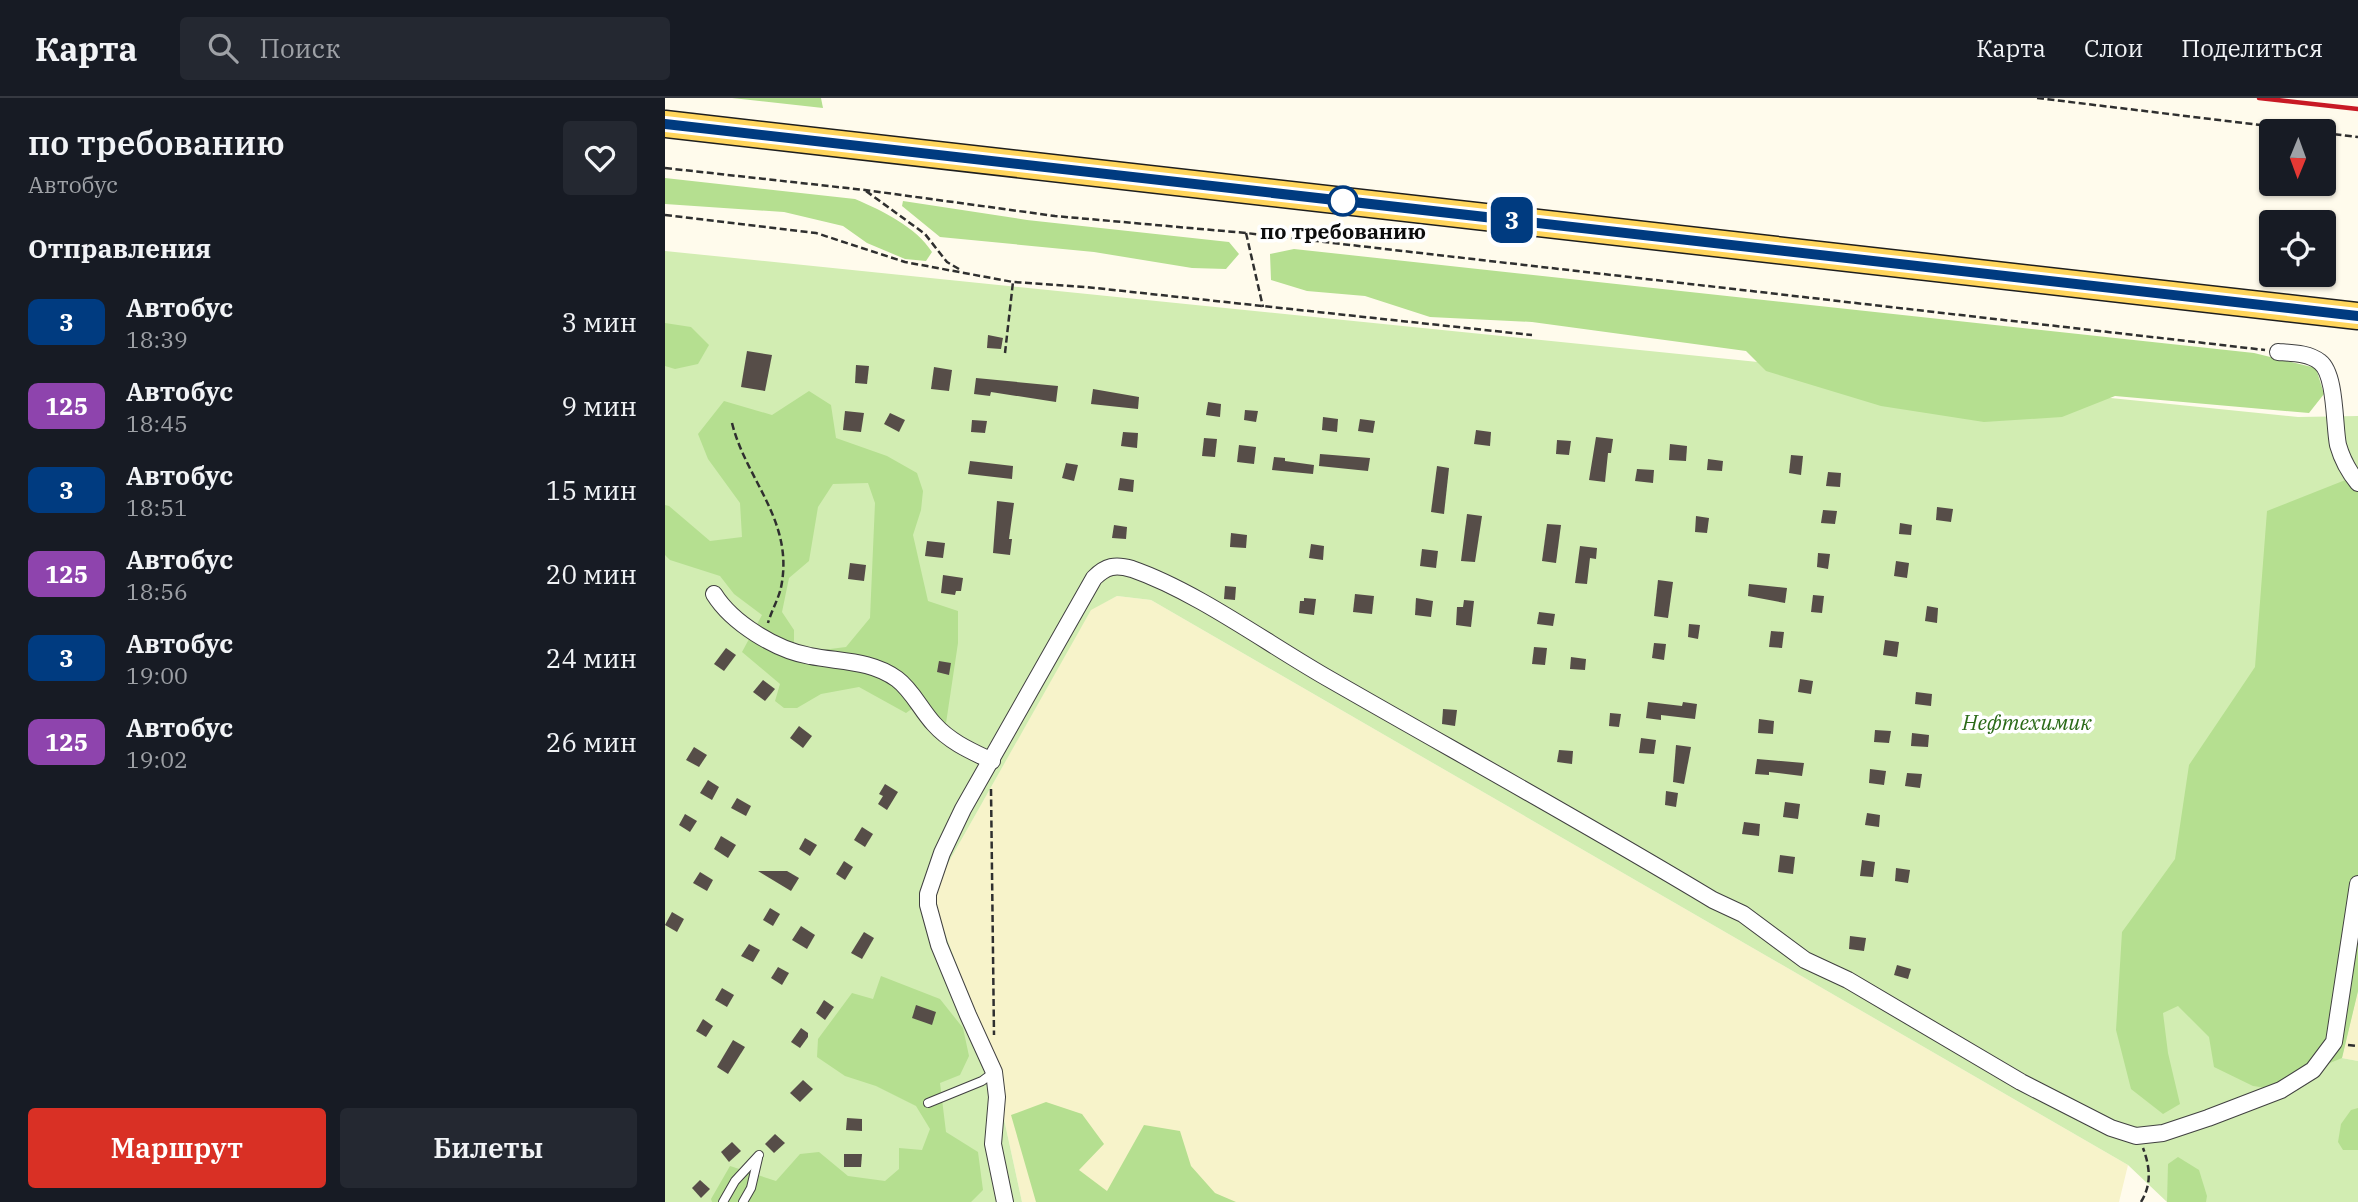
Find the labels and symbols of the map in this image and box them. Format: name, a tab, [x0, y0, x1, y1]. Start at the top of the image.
north arrow	[2259, 119, 2336, 196]
marker: по требованию	[1328, 186, 1358, 216]
line badge: 3	[1489, 197, 1535, 243]
place label: по требованию	[1260, 217, 1426, 245]
park label: Нефтехимик	[1961, 708, 2092, 736]

